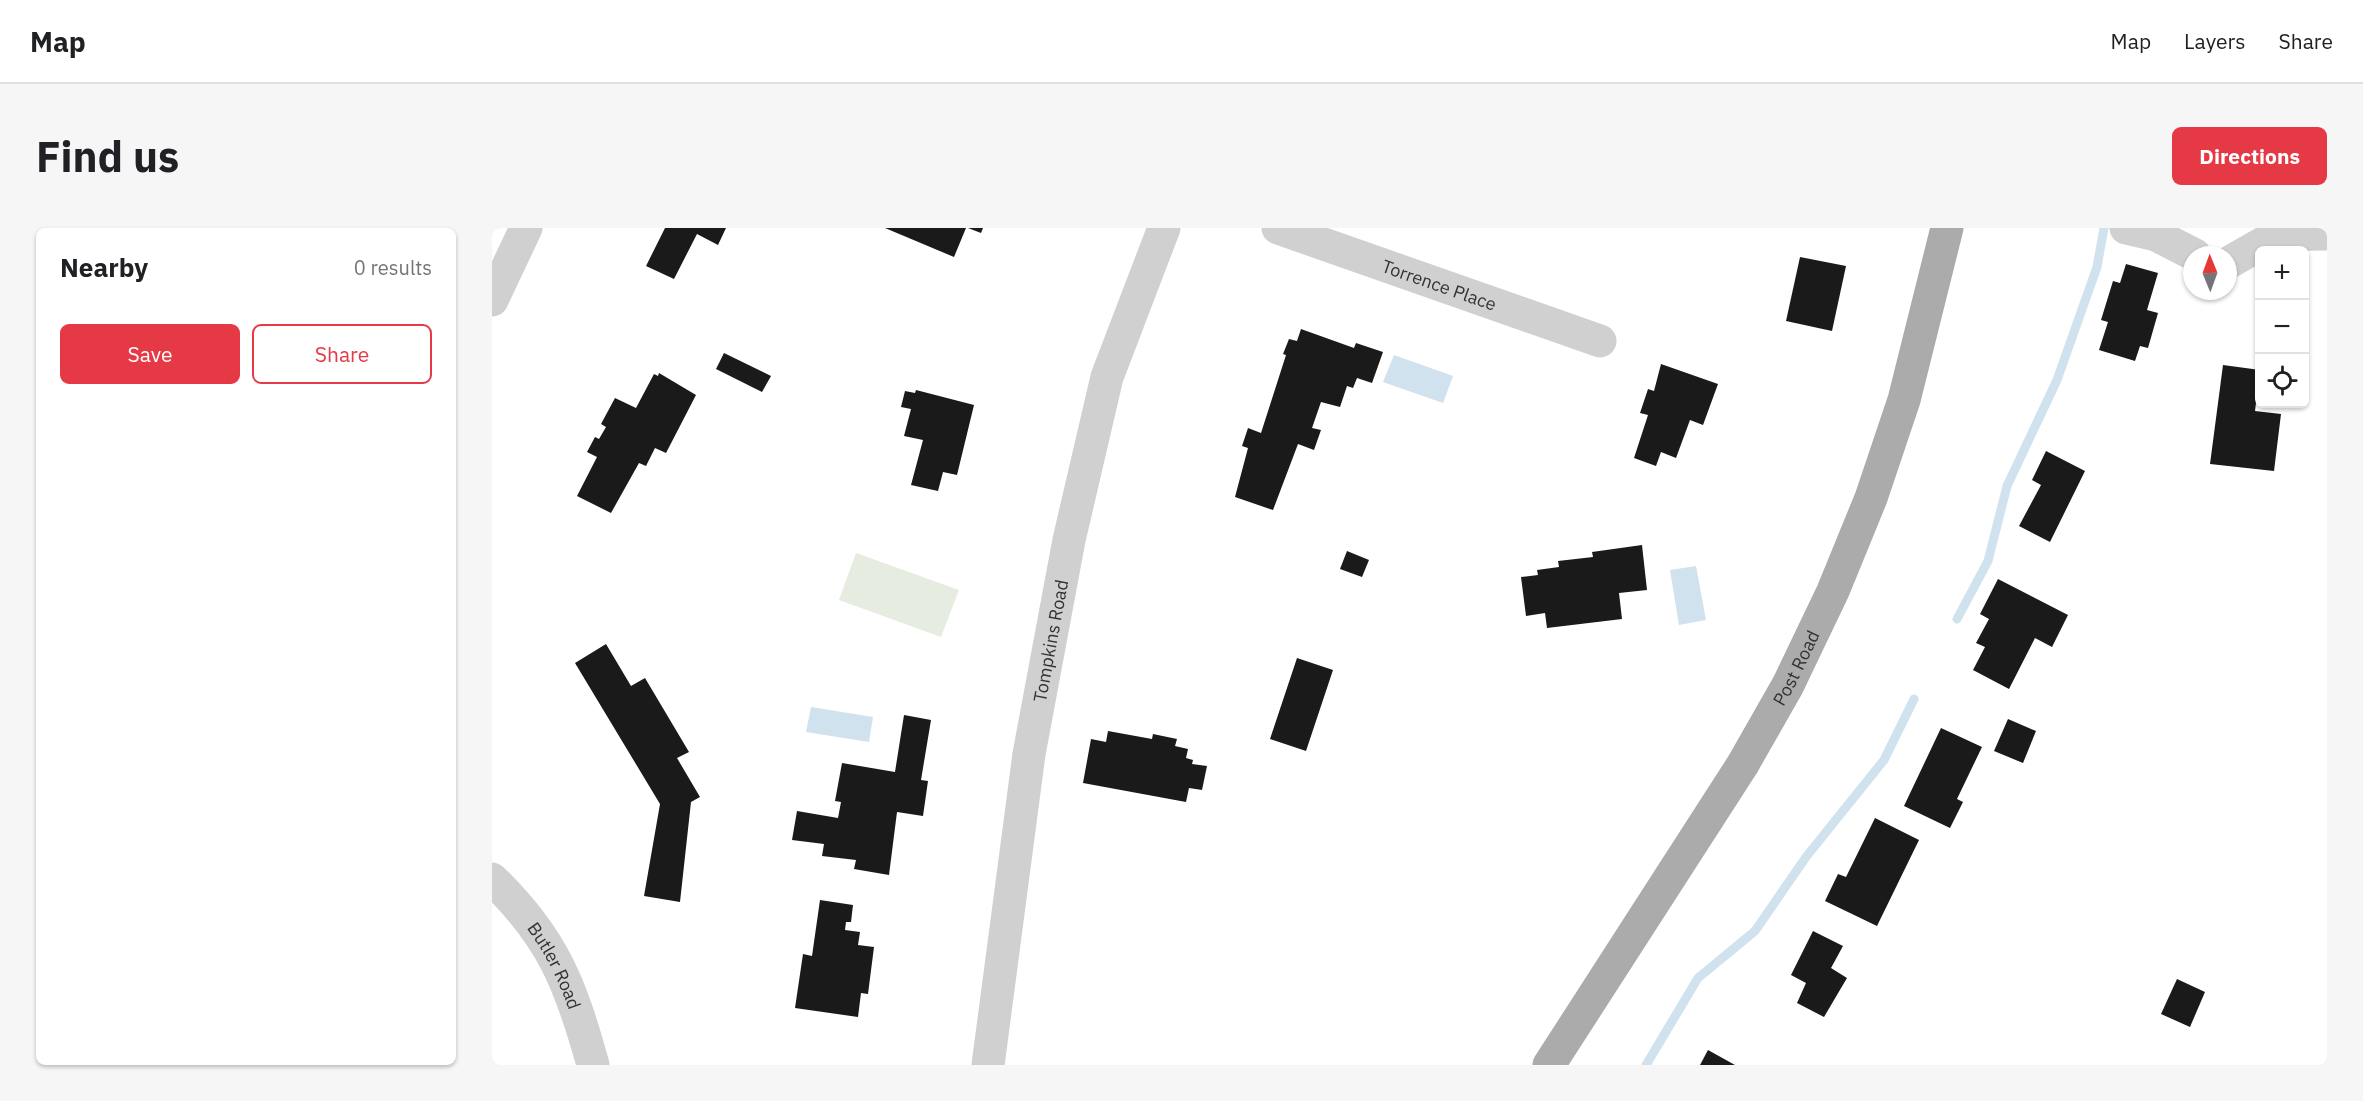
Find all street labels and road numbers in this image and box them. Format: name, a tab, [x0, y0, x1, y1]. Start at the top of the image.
street label: Torrence Place	[1379, 254, 1500, 315]
street label: Tompkins Road	[1027, 578, 1073, 704]
street label: Post Road	[1767, 626, 1824, 710]
street label: Butler Road	[523, 917, 587, 1012]

